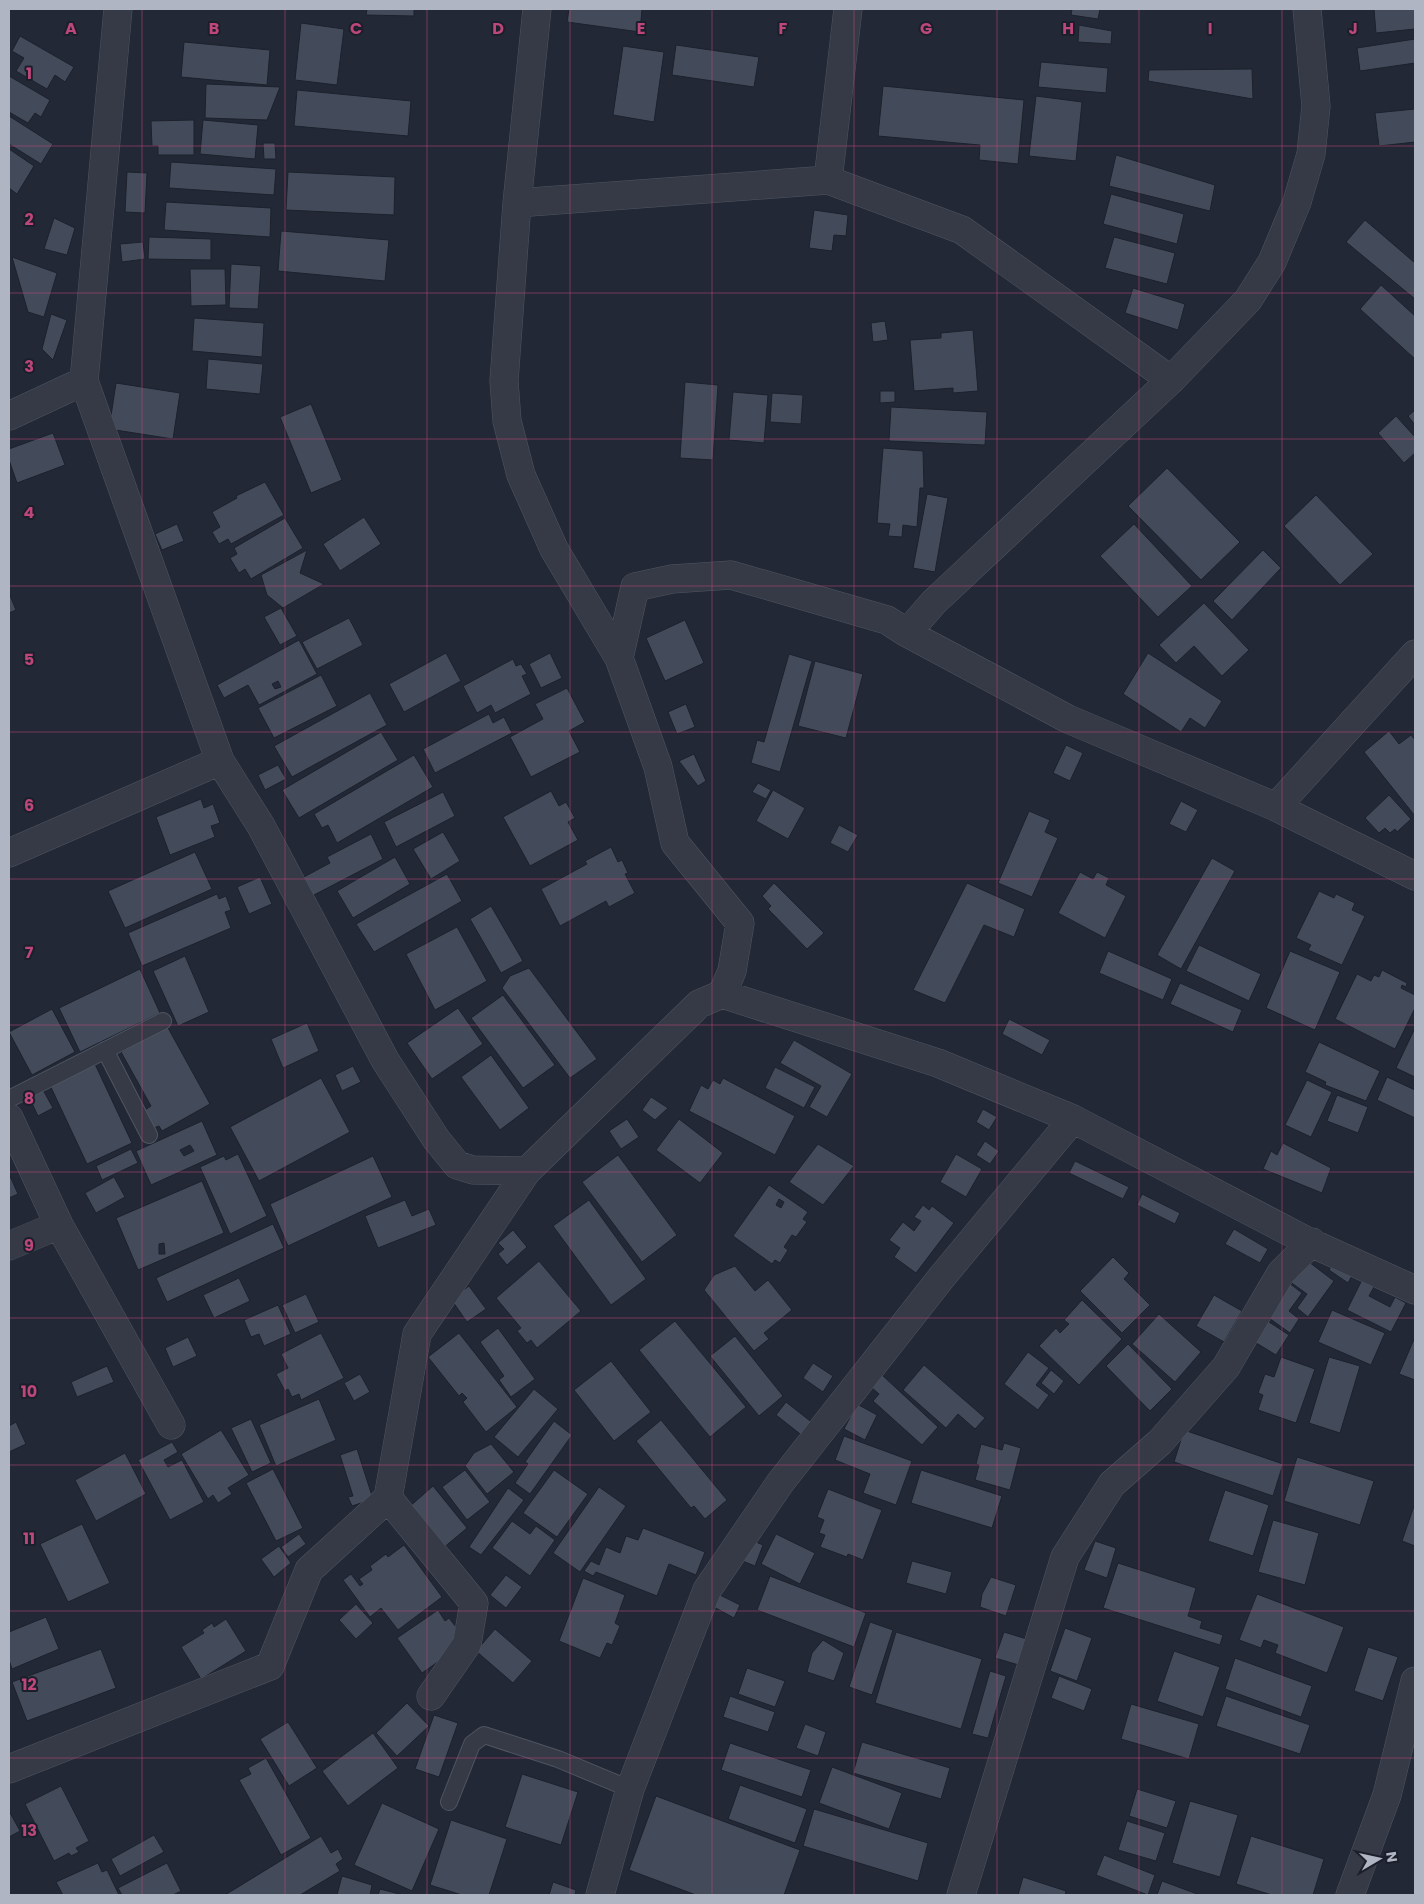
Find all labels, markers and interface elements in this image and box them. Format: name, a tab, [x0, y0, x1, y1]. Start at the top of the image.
text: A	[65, 17, 77, 40]
text: B	[209, 17, 219, 40]
text: C	[350, 17, 362, 40]
text: D	[492, 17, 504, 40]
text: E	[637, 17, 645, 40]
text: F	[779, 17, 788, 40]
text: G	[920, 17, 932, 40]
text: H	[1062, 17, 1074, 40]
text: I	[1208, 17, 1212, 40]
text: J	[1348, 17, 1358, 40]
text: 1	[26, 62, 32, 85]
text: 2	[24, 208, 34, 231]
text: 3	[24, 355, 34, 378]
text: 4	[24, 501, 35, 524]
text: 5	[24, 648, 34, 671]
text: 6	[24, 794, 34, 817]
text: 7	[25, 941, 34, 964]
text: 8	[24, 1087, 34, 1110]
text: 9	[24, 1234, 34, 1257]
text: 10	[21, 1380, 37, 1403]
text: 11	[23, 1527, 35, 1550]
text: 12	[21, 1673, 37, 1696]
text: 13	[21, 1819, 37, 1842]
north arrow	[1354, 1834, 1404, 1884]
text: N	[1381, 1850, 1403, 1864]

